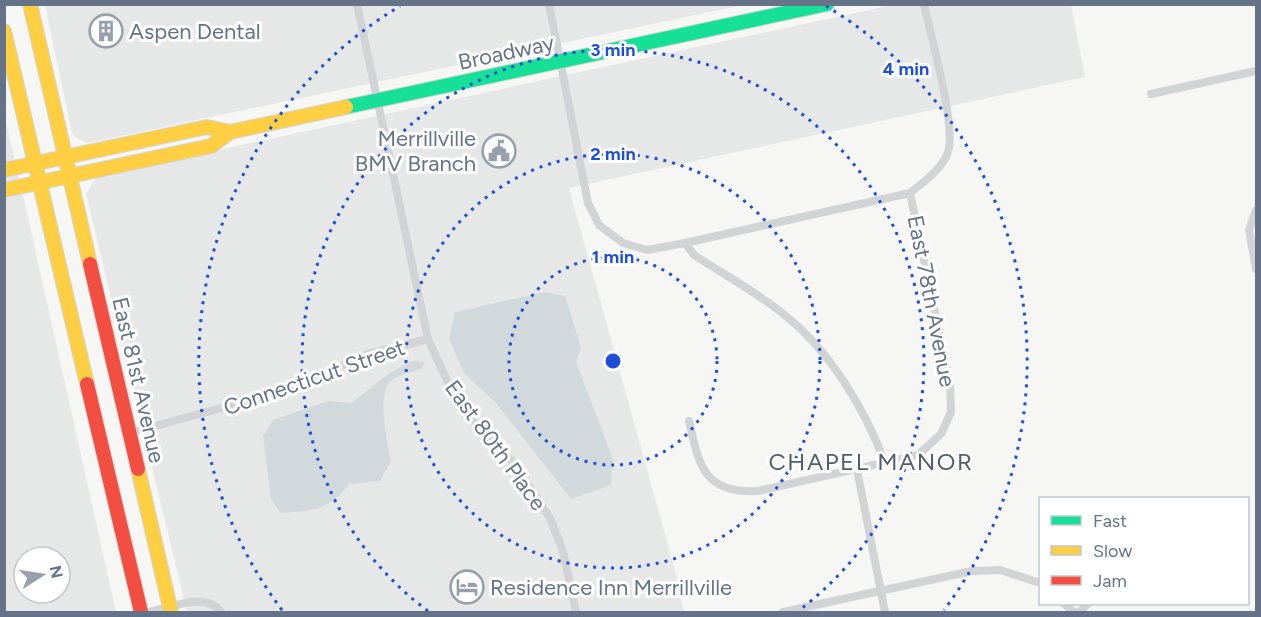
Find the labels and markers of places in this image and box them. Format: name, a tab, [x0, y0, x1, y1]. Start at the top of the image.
building icon: Aspen Dental	[88, 13, 124, 49]
place label: Aspen Dental	[129, 18, 261, 45]
place label: Merrillville BMV Branch	[355, 125, 476, 177]
public building icon: Merrillville BMV Branch	[481, 133, 517, 169]
centre of rings	[603, 351, 623, 371]
hotel icon: Residence Inn Merrillville	[449, 569, 485, 605]
place label: Residence Inn Merrillville	[490, 574, 732, 601]

